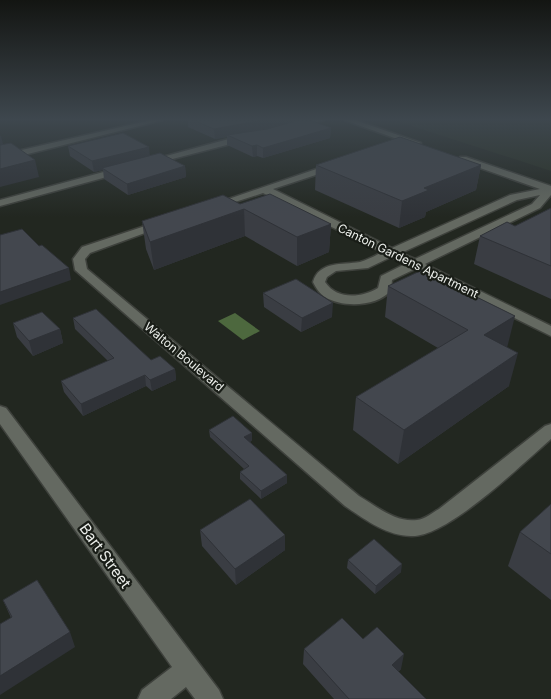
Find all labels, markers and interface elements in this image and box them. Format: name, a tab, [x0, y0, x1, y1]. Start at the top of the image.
street label: Canton Gardens Apartment	[335, 220, 481, 301]
street label: Walton Boulevard	[141, 319, 227, 394]
street label: Bart Street	[76, 520, 135, 592]

